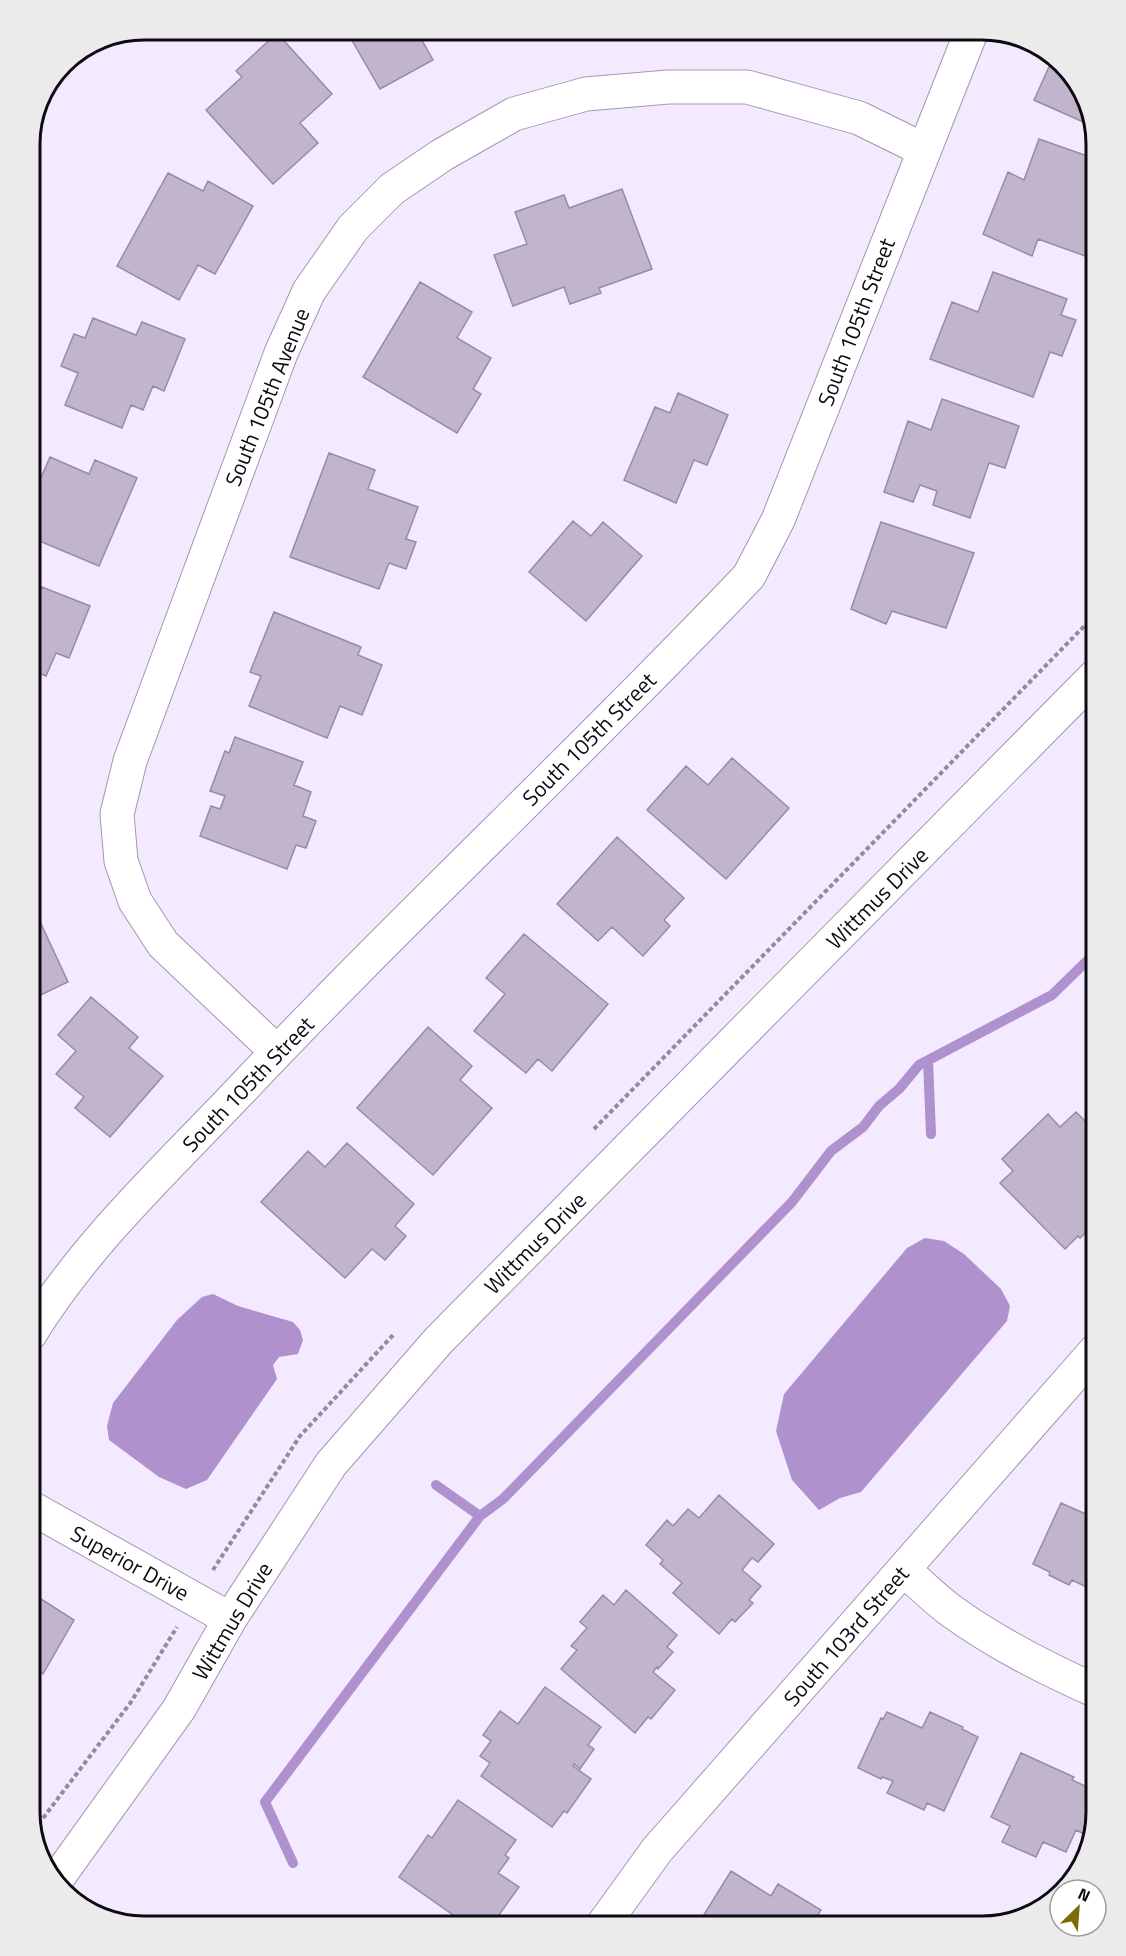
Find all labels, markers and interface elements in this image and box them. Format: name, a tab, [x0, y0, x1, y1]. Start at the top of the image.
street label: South 105th Street	[808, 233, 904, 411]
street label: South 105th Avenue	[216, 303, 318, 491]
street label: South 105th Street	[514, 664, 664, 814]
street label: Wittmus Drive	[818, 839, 936, 957]
street label: South 105th Street	[174, 1008, 322, 1160]
street label: Wittmus Drive	[476, 1184, 594, 1302]
street label: Superior Drive	[64, 1516, 196, 1610]
street label: Wittmus Drive	[183, 1555, 281, 1687]
street label: South 103rd Street	[775, 1558, 917, 1714]
north arrow	[1048, 1878, 1108, 1938]
text: N	[1074, 1881, 1094, 1908]

